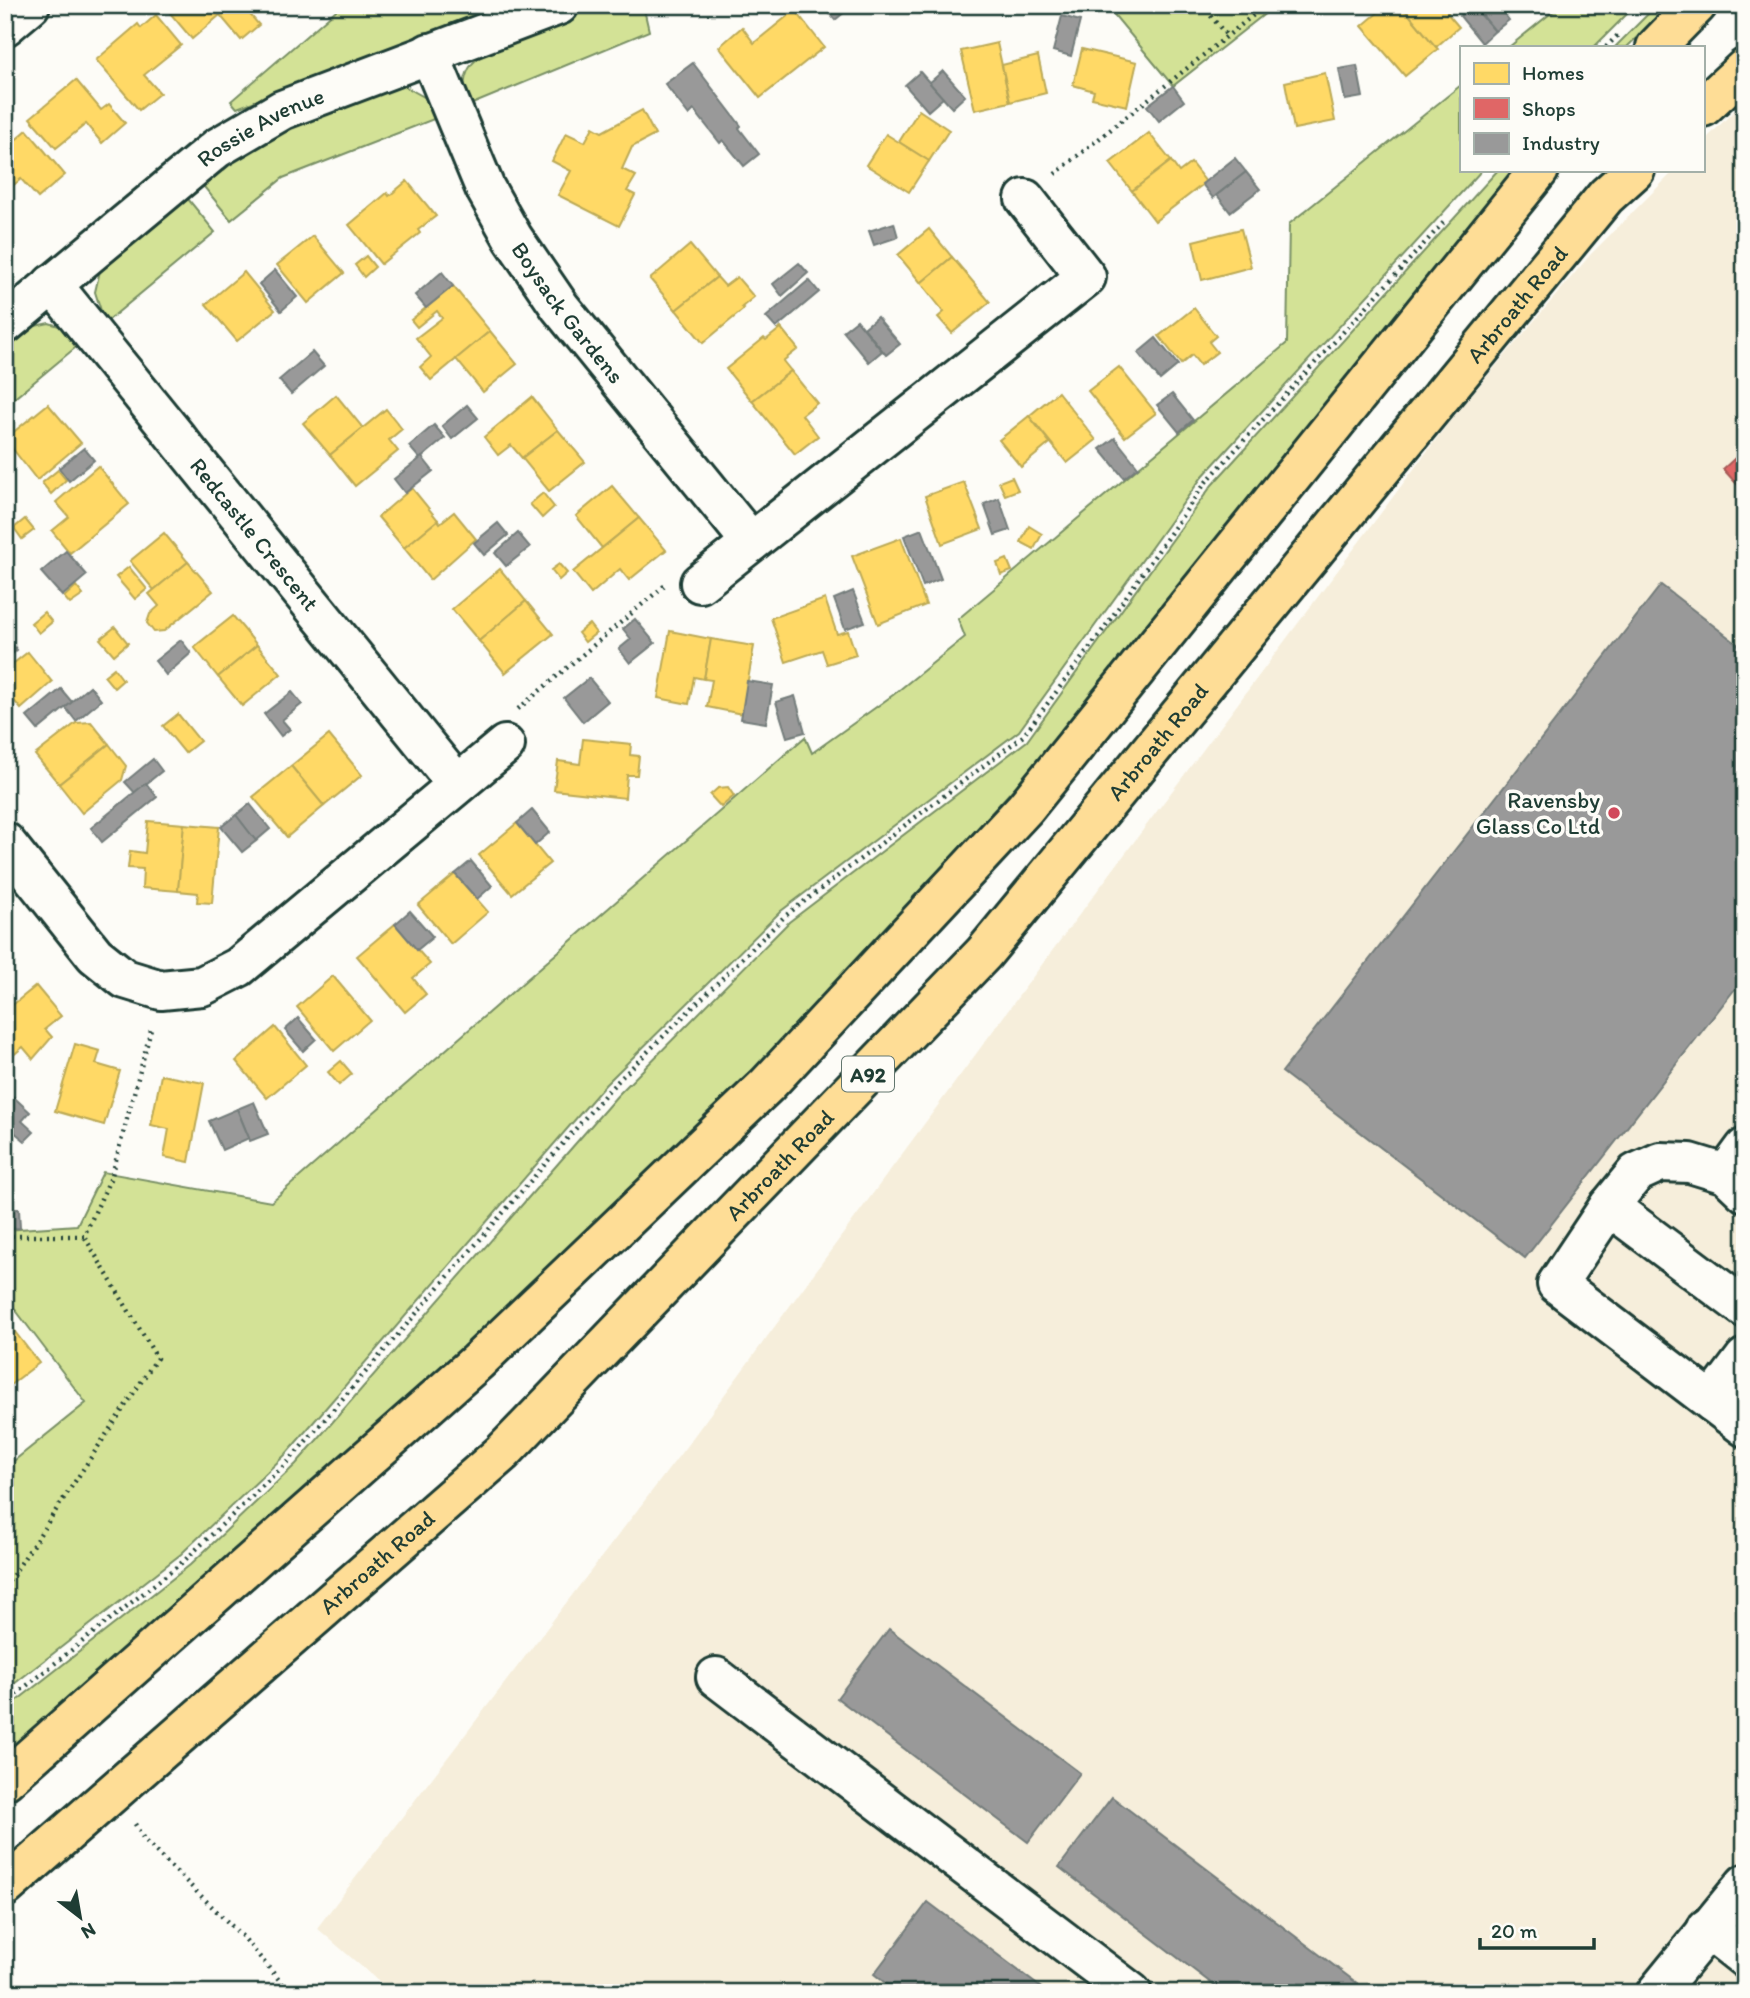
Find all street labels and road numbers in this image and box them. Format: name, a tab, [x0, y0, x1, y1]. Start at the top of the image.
street label: Rossie Avenue	[191, 81, 328, 173]
street label: Boysack Gardens	[506, 236, 630, 389]
street label: Arbroath Road	[1461, 239, 1574, 369]
street label: Redcastle Crescent	[184, 452, 325, 617]
street label: Arbroath Road	[1101, 677, 1215, 806]
road number: A92	[842, 1056, 894, 1092]
street label: Arbroath Road	[720, 1103, 840, 1226]
street label: Arbroath Road	[314, 1504, 441, 1620]

